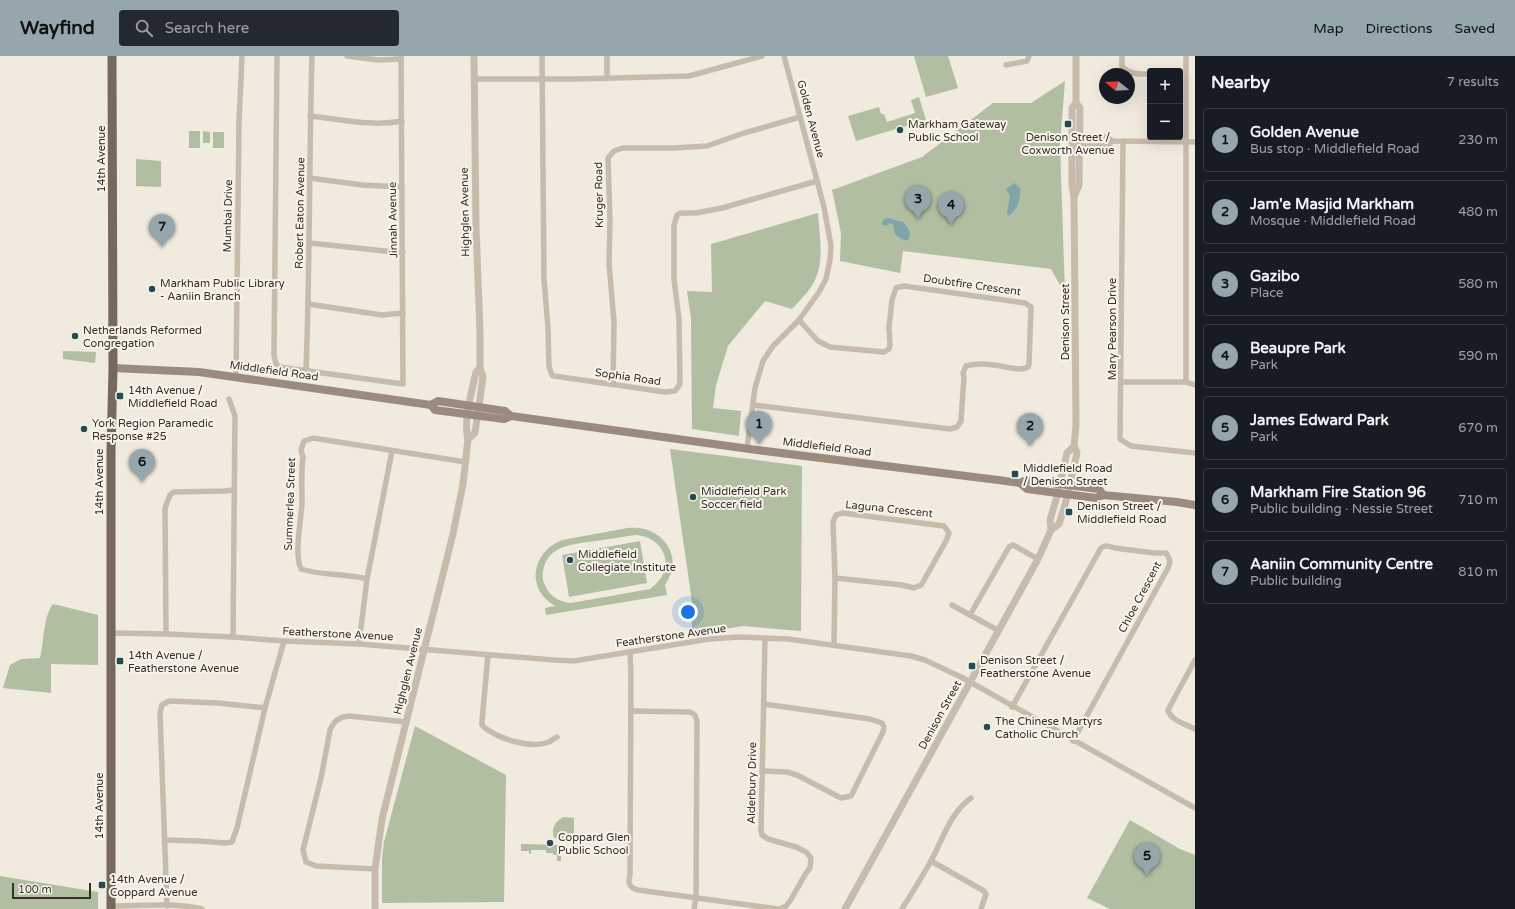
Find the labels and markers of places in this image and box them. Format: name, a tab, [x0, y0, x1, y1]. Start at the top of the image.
place label: Markham Gateway Public School	[908, 118, 1006, 144]
marker: Denison Street / Coxworth Avenue	[1063, 119, 1073, 129]
marker: Markham Gateway Public School	[895, 125, 905, 135]
place label: Denison Street / Coxworth Avenue	[1022, 131, 1114, 157]
pin: 3	[905, 186, 931, 219]
pin: 4	[938, 192, 964, 225]
pin: 7	[149, 214, 175, 247]
place label: Markham Public Library - Aaniin Branch	[160, 277, 285, 303]
marker: Markham Public Library - Aaniin Branch	[147, 284, 157, 294]
place label: Netherlands Reformed Congregation	[83, 324, 202, 350]
marker: Netherlands Reformed Congregation	[70, 331, 80, 341]
place label: 14th Avenue / Middlefield Road	[128, 384, 218, 410]
marker: 14th Avenue / Middlefield Road	[115, 391, 125, 401]
pin: 1	[746, 411, 772, 444]
pin: 2	[1017, 413, 1043, 446]
place label: York Region Paramedic Response #25	[92, 417, 214, 443]
marker: York Region Paramedic Response #25	[79, 424, 89, 434]
pin: 6	[129, 449, 155, 482]
place label: Middlefield Road / Denison Street	[1023, 462, 1113, 488]
marker: Middlefield Road / Denison Street	[1010, 469, 1020, 479]
place label: Middlefield Park Soccer field	[701, 485, 786, 511]
marker: Middlefield Park Soccer field	[688, 492, 698, 502]
place label: Denison Street / Middlefield Road	[1077, 500, 1167, 526]
marker: Denison Street / Middlefield Road	[1064, 507, 1074, 517]
place label: Middlefield Collegiate Institute	[578, 548, 676, 574]
marker: Middlefield Collegiate Institute	[565, 555, 575, 565]
place label: 14th Avenue / Featherstone Avenue	[128, 649, 239, 675]
place label: Denison Street / Featherstone Avenue	[980, 654, 1091, 680]
marker: 14th Avenue / Featherstone Avenue	[115, 656, 125, 666]
marker: Denison Street / Featherstone Avenue	[967, 661, 977, 671]
place label: The Chinese Martyrs Catholic Church	[995, 715, 1102, 741]
marker: The Chinese Martyrs Catholic Church	[982, 722, 992, 732]
place label: Coppard Glen Public School	[558, 831, 630, 857]
marker: Coppard Glen Public School	[545, 838, 555, 848]
pin: 5	[1134, 843, 1160, 876]
place label: 14th Avenue / Coppard Avenue	[110, 873, 197, 899]
marker: 14th Avenue / Coppard Avenue	[97, 880, 107, 890]

